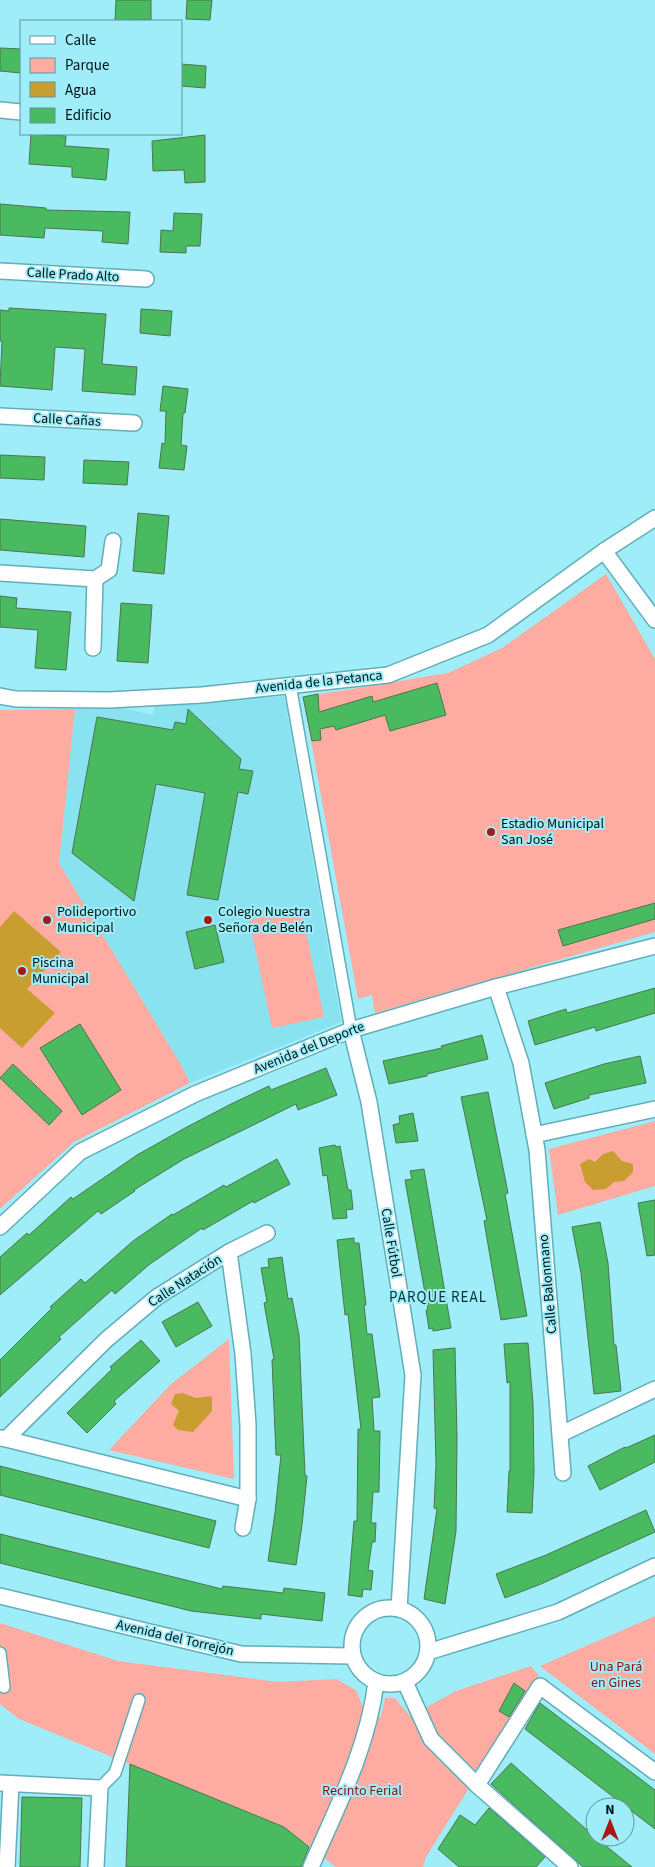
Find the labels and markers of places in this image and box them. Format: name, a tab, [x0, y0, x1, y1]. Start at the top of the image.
place label: Estadio Municipal San José	[501, 814, 604, 850]
marker: Estadio Municipal San José	[485, 826, 497, 838]
place label: Polideportivo Municipal	[57, 902, 136, 938]
place label: Colegio Nuestra Señora de Belén	[218, 902, 313, 938]
marker: Polideportivo Municipal	[41, 914, 53, 926]
marker: Colegio Nuestra Señora de Belén	[202, 914, 214, 926]
place label: Piscina Municipal	[32, 953, 89, 989]
marker: Piscina Municipal	[16, 965, 28, 977]

